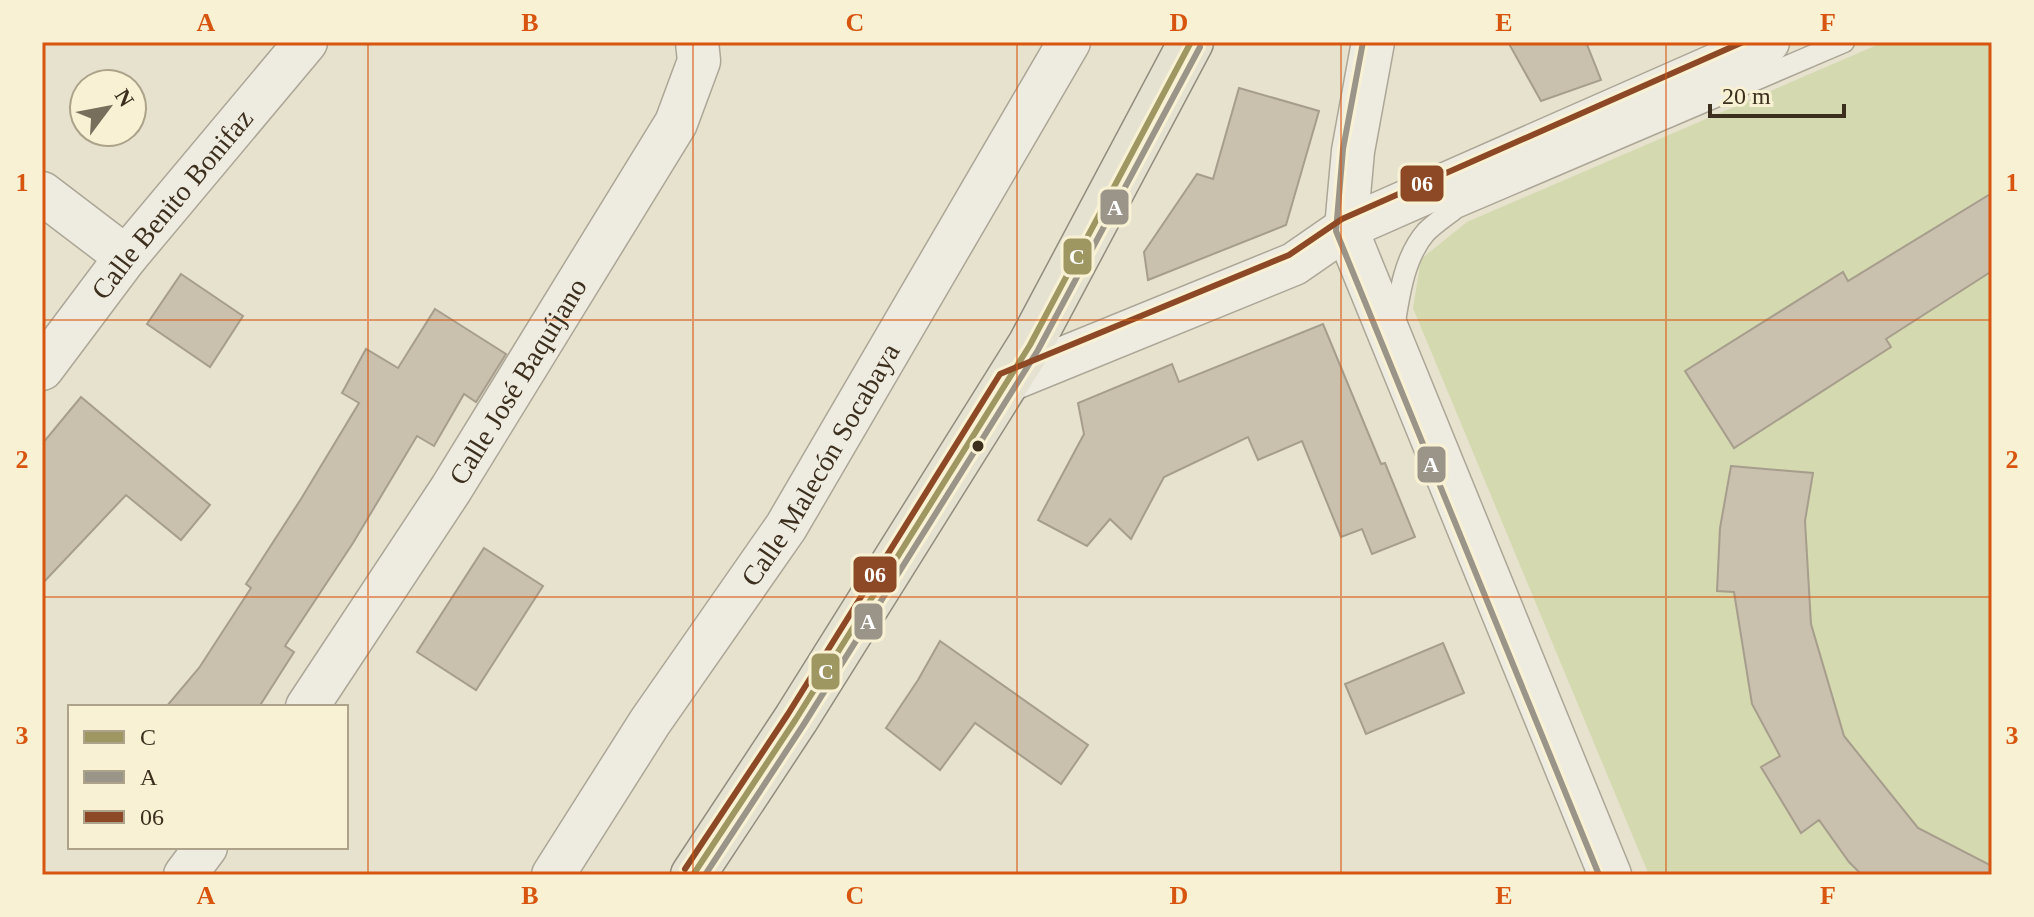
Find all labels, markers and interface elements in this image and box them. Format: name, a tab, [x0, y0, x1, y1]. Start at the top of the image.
text: A	[197, 8, 216, 37]
text: B	[521, 8, 539, 37]
text: C	[846, 8, 864, 37]
text: D	[1170, 8, 1188, 37]
text: E	[1495, 8, 1513, 37]
text: F	[1820, 8, 1836, 37]
north arrow	[68, 68, 148, 148]
scale bar	[1710, 68, 1844, 118]
text: 20 m	[1722, 83, 1771, 109]
text: N	[110, 84, 139, 111]
street label: Calle Benito Bonifaz	[85, 103, 259, 305]
line badge: 06	[1399, 164, 1445, 203]
text: 1	[16, 168, 29, 197]
text: 1	[2006, 168, 2019, 197]
text: 06	[1411, 171, 1433, 196]
line badge: A	[1099, 188, 1130, 226]
text: A	[1107, 195, 1123, 220]
line badge: C	[1062, 237, 1093, 276]
text: C	[1069, 244, 1085, 269]
street label: Calle José Baquíjano	[442, 272, 593, 490]
street label: Calle Malecón Socabaya	[734, 337, 906, 592]
unlabelled marker	[970, 438, 986, 454]
text: 2	[16, 445, 29, 474]
line badge: A	[1416, 445, 1447, 484]
text: 2	[2006, 445, 2019, 474]
text: A	[1423, 452, 1439, 477]
line badge: 06	[852, 555, 898, 594]
text: 06	[864, 562, 886, 587]
line badge: A	[853, 602, 884, 641]
text: A	[860, 609, 876, 634]
line badge: C	[810, 652, 841, 691]
text: C	[818, 659, 834, 684]
legend	[68, 705, 348, 849]
text: 3	[16, 721, 29, 750]
text: 3	[2006, 721, 2019, 750]
text: C	[140, 724, 156, 750]
text: A	[140, 764, 158, 790]
text: 06	[140, 804, 164, 830]
text: A	[197, 881, 216, 910]
text: B	[521, 881, 539, 910]
text: C	[846, 881, 864, 910]
text: D	[1170, 881, 1188, 910]
text: E	[1495, 881, 1513, 910]
text: F	[1820, 881, 1836, 910]

